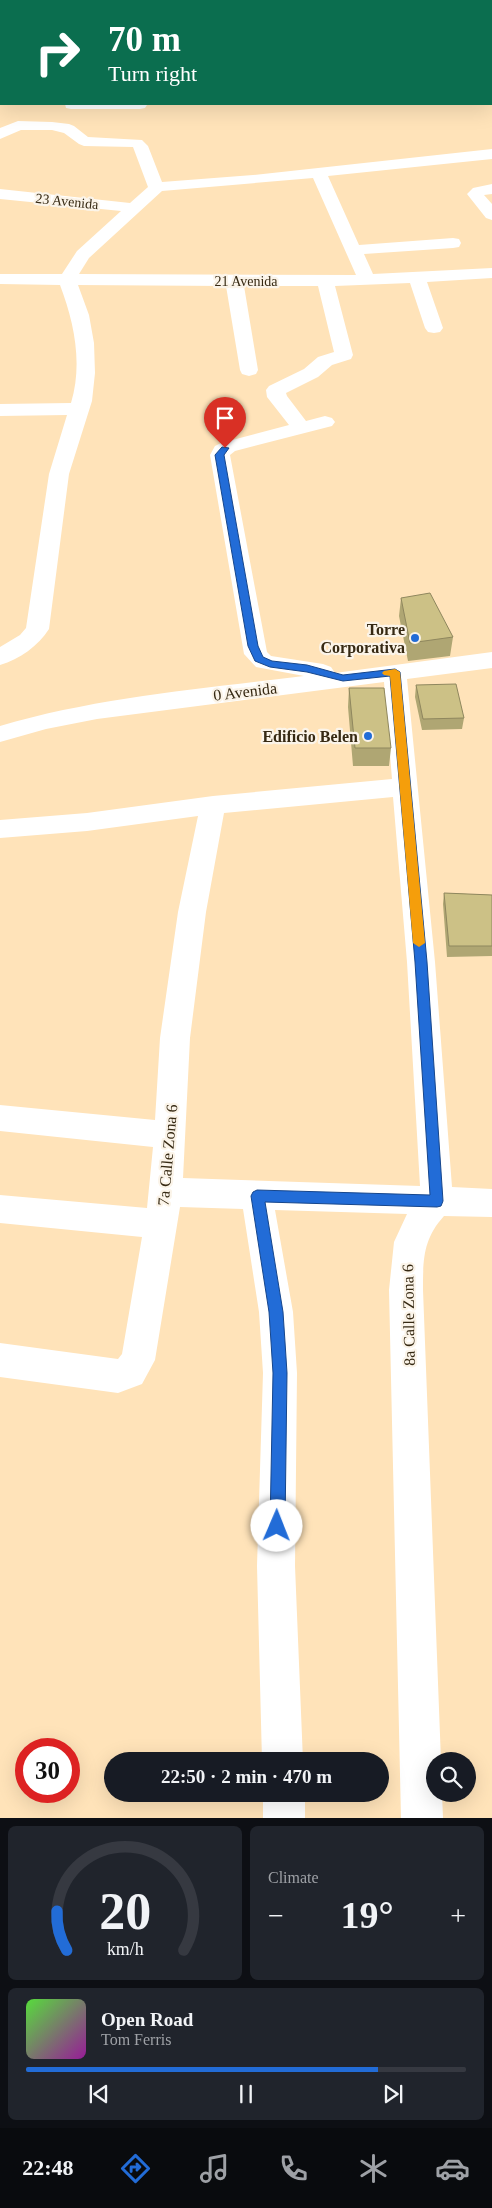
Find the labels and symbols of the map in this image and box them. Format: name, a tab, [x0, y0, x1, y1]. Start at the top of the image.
street label: 23 Avenida	[35, 191, 100, 212]
street label: 21 Avenida	[214, 274, 278, 289]
pin	[204, 397, 246, 448]
place label: Torre Corporativa	[321, 621, 405, 657]
marker: Torre Corporativa	[409, 632, 421, 644]
street label: 0 Avenida	[212, 679, 278, 704]
place label: Edificio Belen	[262, 728, 358, 745]
marker: Edificio Belen	[362, 730, 374, 742]
street label: 7a Calle Zona 6	[155, 1104, 180, 1206]
street label: 8a Calle Zona 6	[399, 1264, 418, 1366]
position arrow	[250, 1499, 302, 1551]
speed limit sign: 30	[15, 1738, 80, 1803]

